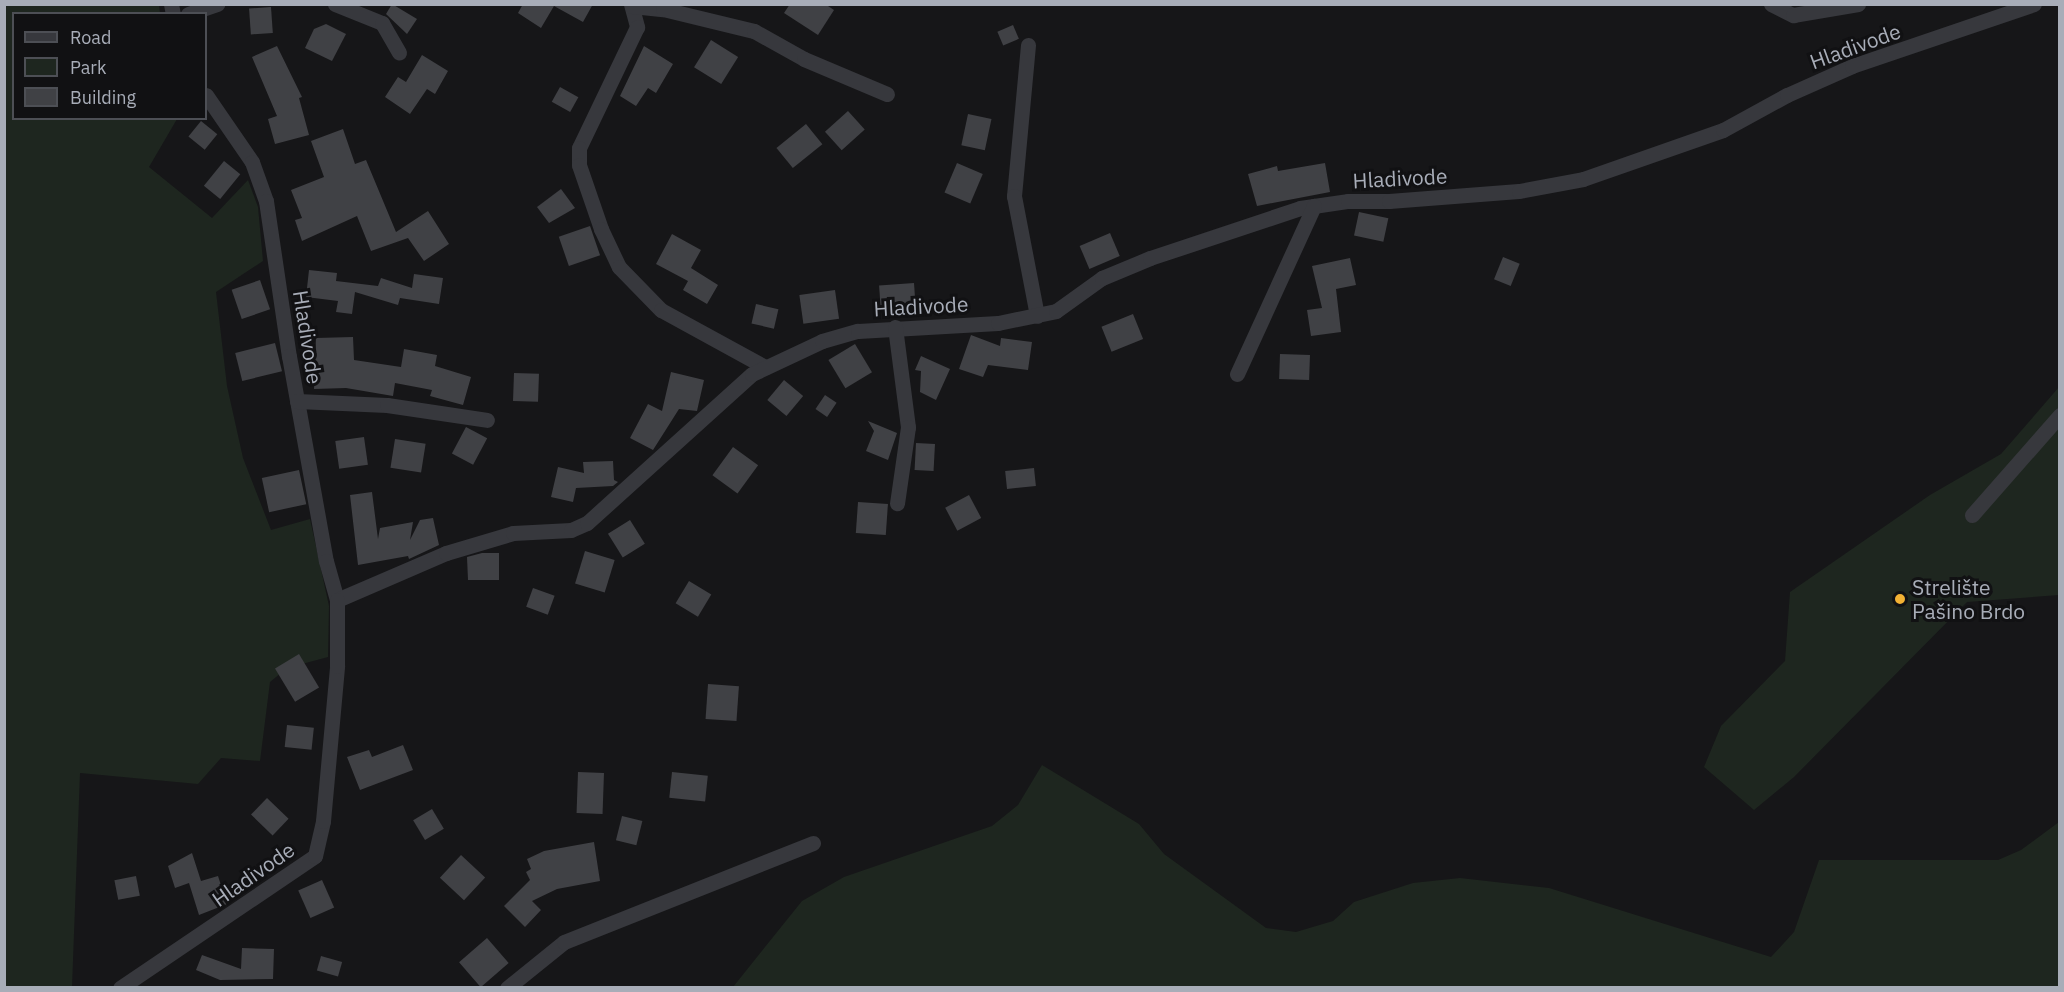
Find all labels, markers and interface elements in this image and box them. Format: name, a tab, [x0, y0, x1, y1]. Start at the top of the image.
legend	[12, 12, 207, 120]
street label: Hladivode	[1806, 18, 1904, 74]
text: Road	[70, 26, 111, 49]
text: Park	[70, 56, 106, 79]
text: Building	[70, 86, 136, 109]
street label: Hladivode	[1352, 163, 1448, 193]
street label: Hladivode	[288, 288, 328, 386]
street label: Hladivode	[873, 291, 969, 321]
place label: Strelište Pašino Brdo	[1912, 574, 2025, 624]
marker: Strelište Pašino Brdo	[1893, 592, 1907, 606]
street label: Hladivode	[207, 836, 299, 912]

